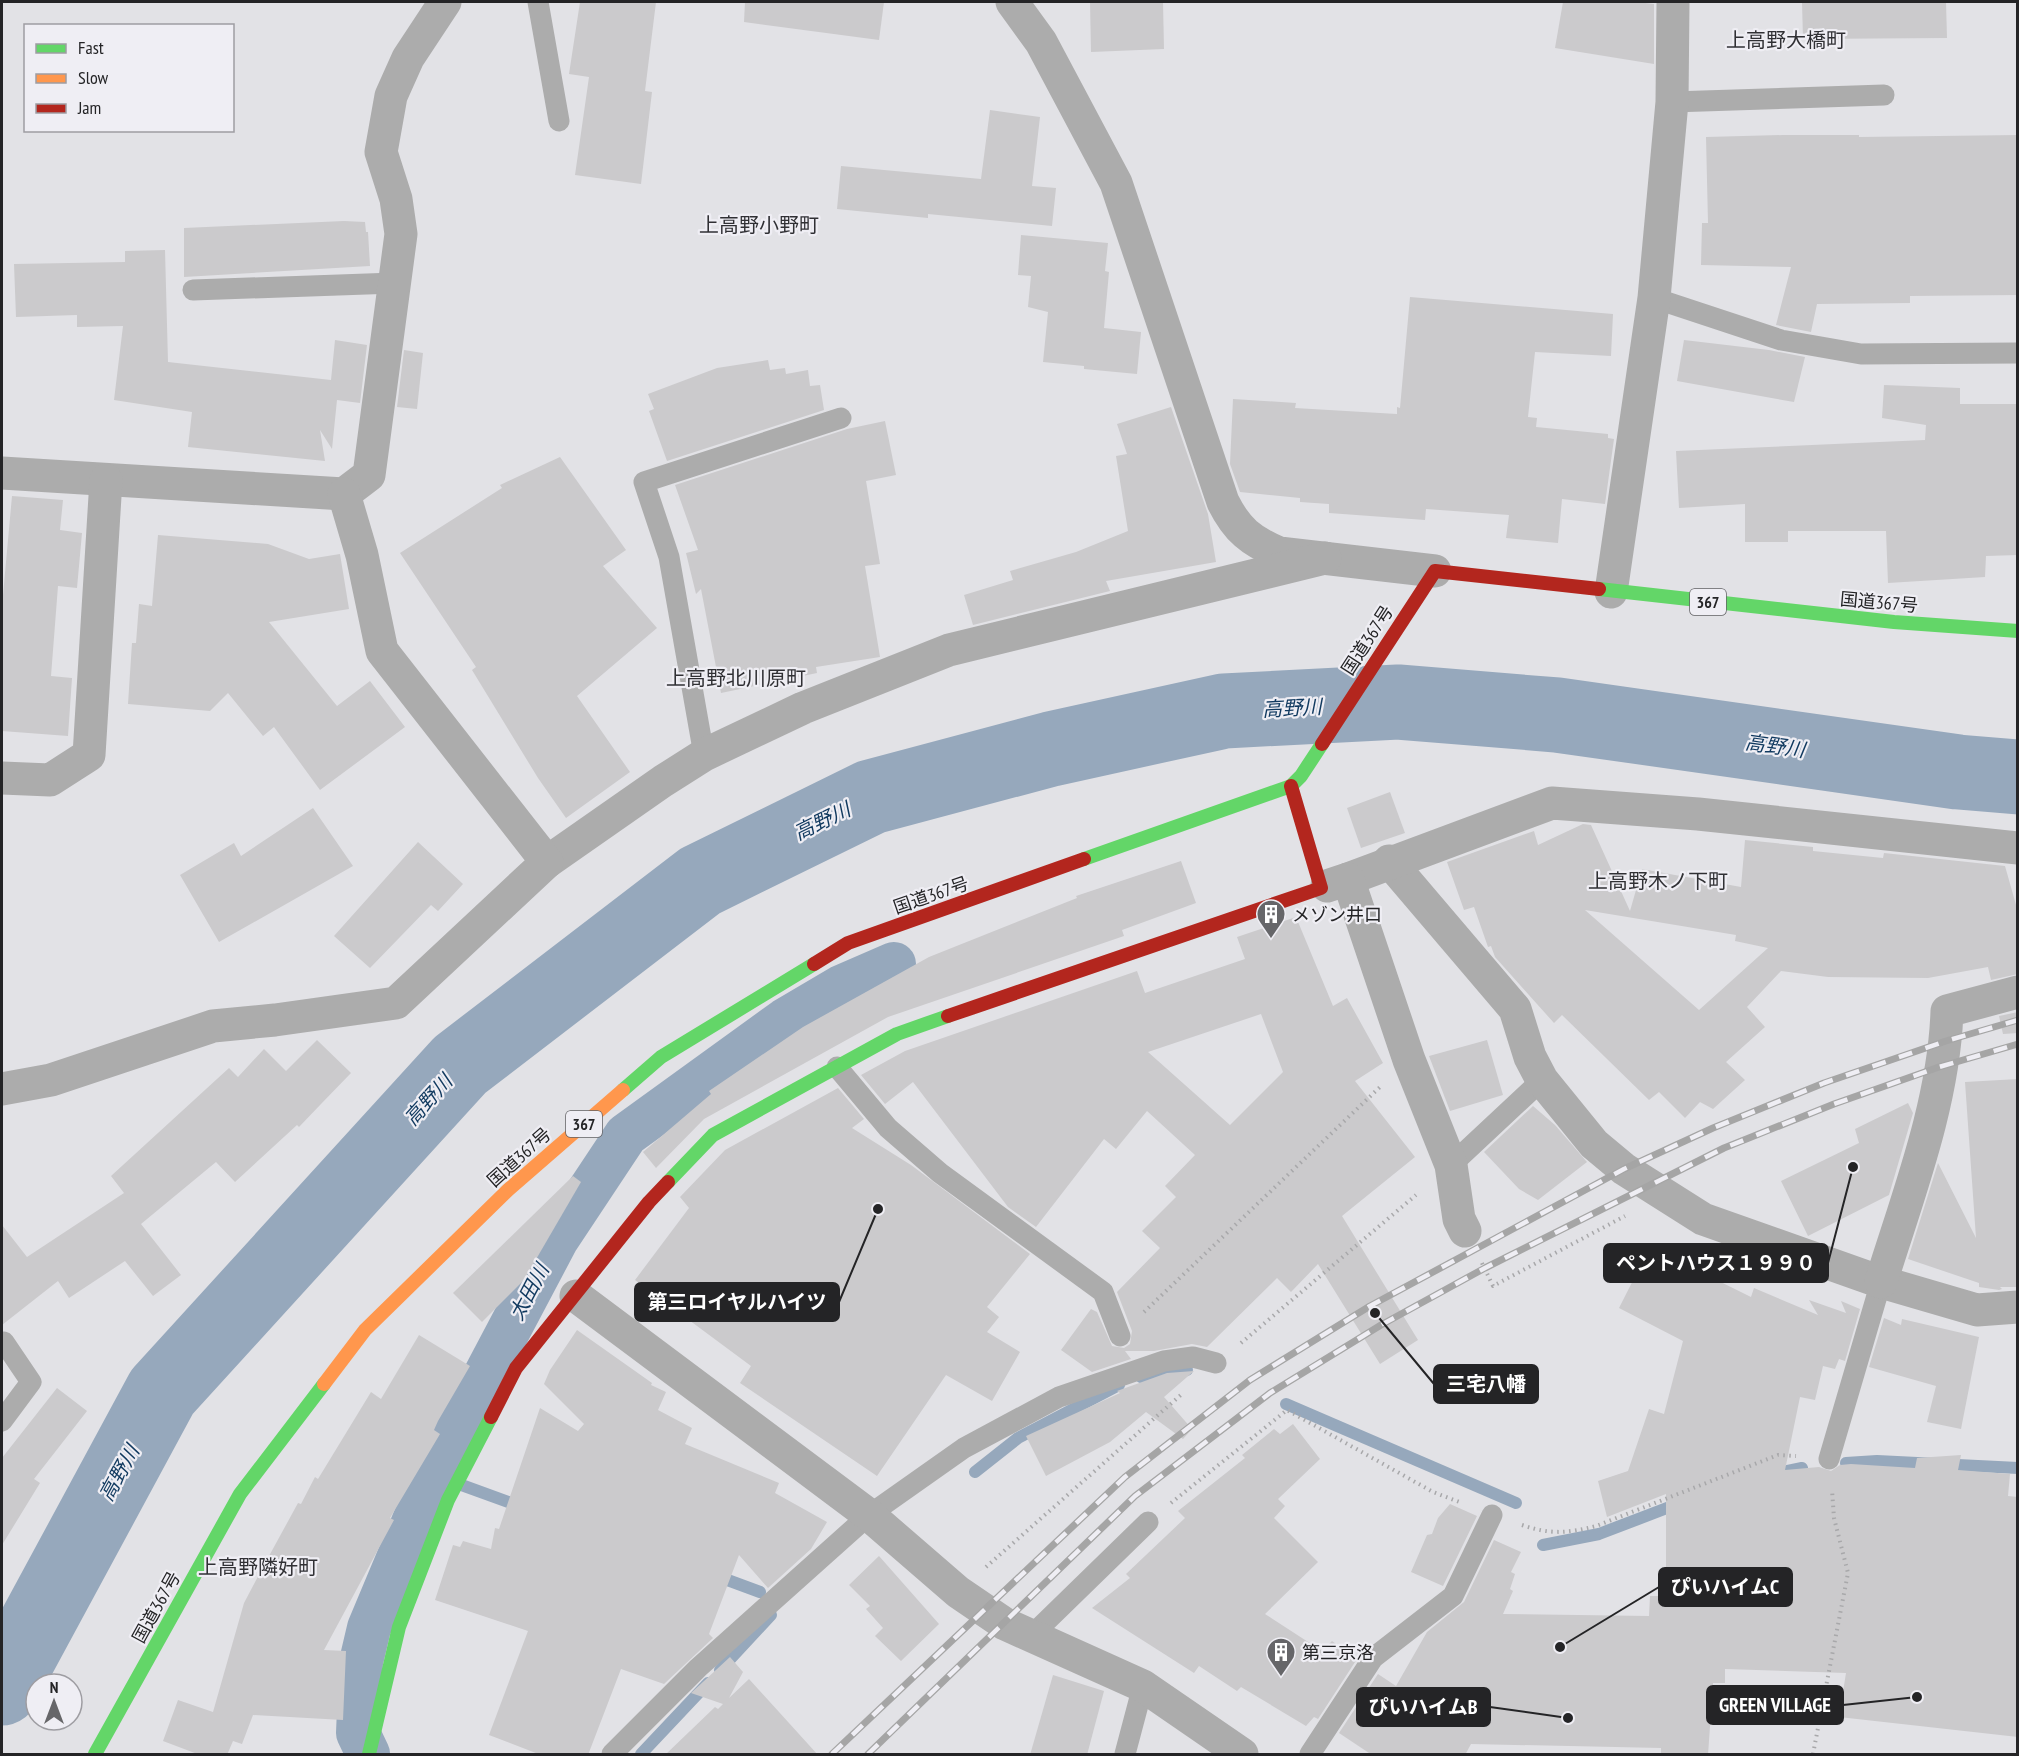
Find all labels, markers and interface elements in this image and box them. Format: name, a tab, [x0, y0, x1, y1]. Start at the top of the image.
legend	[24, 24, 234, 132]
district label: 上高野大橋町	[1726, 27, 1846, 53]
text: Fast	[78, 36, 104, 59]
text: Slow	[78, 66, 109, 89]
text: Jam	[77, 96, 101, 119]
district label: 上高野小野町	[699, 212, 819, 238]
street label: 国道367号	[1839, 587, 1919, 617]
road number: 367	[1690, 589, 1726, 615]
street label: 国道367号	[1336, 601, 1398, 679]
district label: 上高野北川原町	[666, 665, 806, 691]
water label: 高野川	[1261, 693, 1325, 723]
water label: 高野川	[1743, 729, 1808, 763]
water label: 高野川	[789, 795, 856, 846]
district label: 上高野木ノ下町	[1588, 868, 1728, 894]
street label: 国道367号	[890, 871, 972, 919]
building icon: メゾン井口	[1255, 898, 1287, 940]
place label: メゾン井口	[1292, 903, 1382, 926]
water label: 高野川	[398, 1068, 459, 1131]
road number: 367	[566, 1111, 602, 1137]
street label: 国道367号	[482, 1122, 556, 1192]
callout: ペントハウス１９９０	[1604, 1244, 1828, 1282]
text: ペントハウス１９９０	[1616, 1250, 1816, 1276]
water label: 太田川	[503, 1258, 556, 1325]
callout: 第三ロイヤルハイツ	[635, 1283, 839, 1321]
text: 第三ロイヤルハイツ	[648, 1289, 827, 1315]
callout: 三宅八幡	[1434, 1365, 1538, 1403]
text: 三宅八幡	[1446, 1371, 1526, 1397]
water label: 高野川	[93, 1439, 146, 1506]
district label: 上高野隣好町	[198, 1554, 318, 1580]
street label: 国道367号	[127, 1567, 185, 1647]
callout: ぴいハイムC	[1659, 1568, 1792, 1606]
text: ぴいハイムC	[1671, 1574, 1779, 1600]
building icon: 第三京洛	[1265, 1636, 1297, 1678]
place label: 第三京洛	[1302, 1641, 1374, 1664]
north arrow	[24, 1672, 84, 1732]
text: N	[50, 1677, 58, 1697]
callout: GREEN VILLAGE	[1707, 1686, 1843, 1724]
callout: ぴいハイムB	[1357, 1688, 1490, 1726]
text: GREEN VILLAGE	[1719, 1692, 1831, 1718]
text: ぴいハイムB	[1369, 1694, 1478, 1720]

